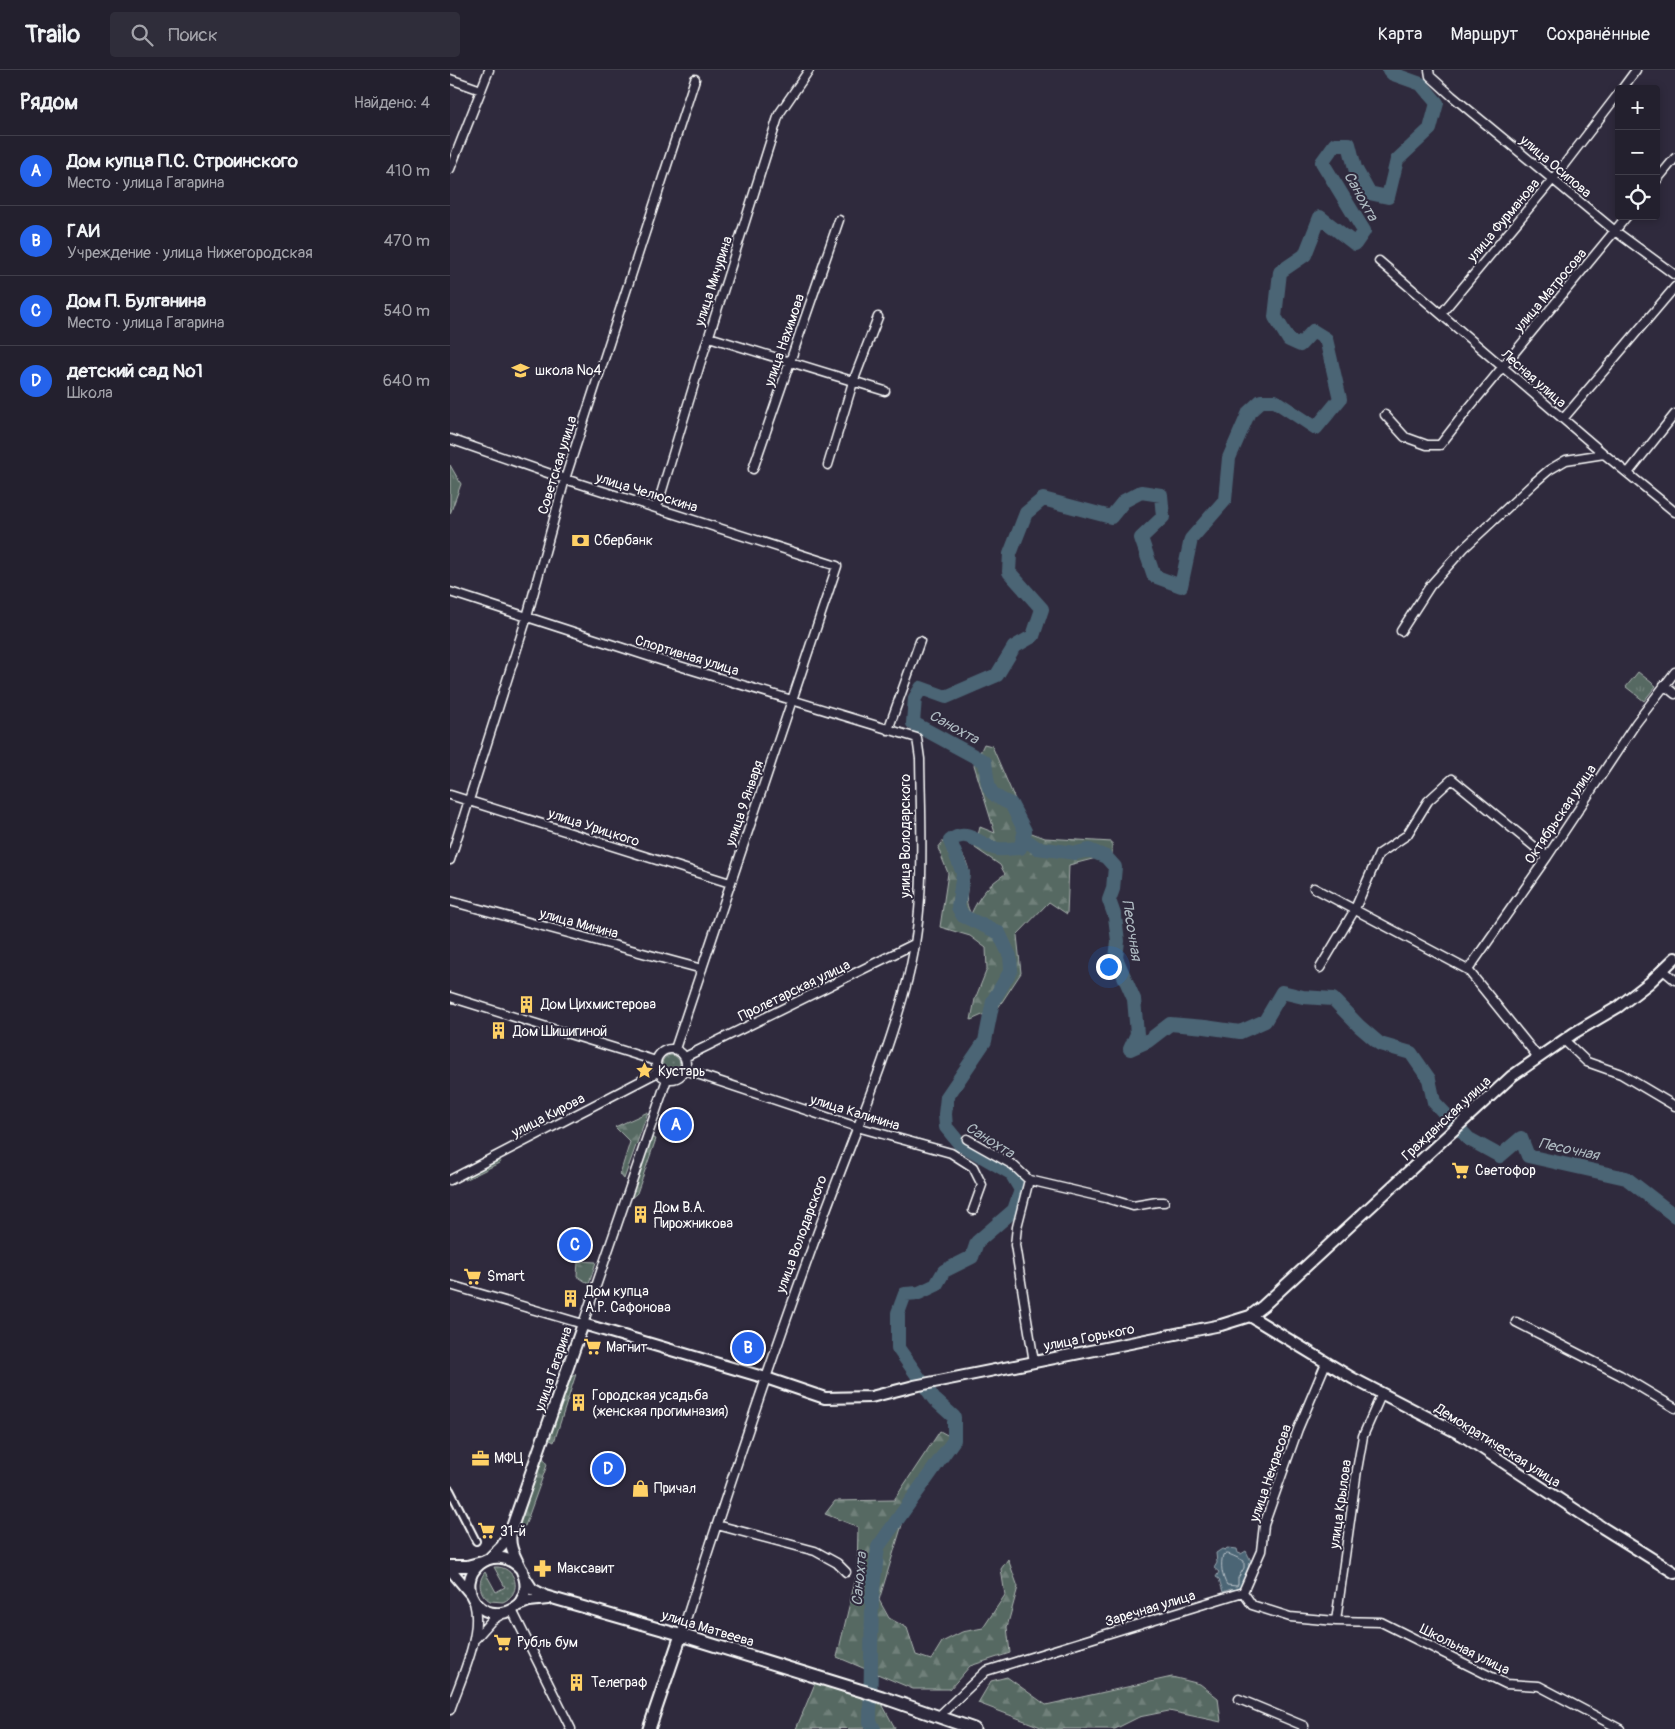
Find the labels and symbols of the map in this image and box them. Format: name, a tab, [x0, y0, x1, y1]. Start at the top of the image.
street label: улица Осипова	[1516, 131, 1595, 201]
water label: Санохта	[1339, 168, 1382, 225]
street label: улица Фурманова	[1463, 175, 1543, 266]
street label: улица Мичурина	[691, 234, 736, 329]
street label: улица Матросова	[1510, 245, 1590, 336]
street label: улица Нахимова	[760, 292, 808, 390]
street label: Лесная улица	[1497, 345, 1570, 411]
school or university icon: школа №4	[511, 360, 531, 380]
place label: школа №4	[535, 362, 602, 379]
street label: Советская улица	[534, 414, 581, 517]
street label: улица Челюскина	[593, 469, 700, 516]
bank icon: Сбербанк	[570, 530, 590, 550]
place label: Сбербанк	[594, 532, 653, 549]
street label: Спортивная улица	[633, 632, 741, 679]
water label: Санохта	[926, 706, 983, 749]
street label: улица 9 Января	[721, 758, 767, 849]
street label: Октябрьская улица	[1521, 761, 1600, 867]
street label: улица Володарского	[897, 774, 914, 899]
street label: улица Урицкого	[545, 804, 642, 850]
water label: Песочная	[1117, 898, 1146, 964]
street label: улица Минина	[537, 905, 620, 942]
your location	[1096, 954, 1122, 980]
street label: Пролетарская улица	[736, 956, 853, 1025]
building icon: Дом Цихмистерова	[517, 994, 537, 1014]
place label: Дом Цихмистерова	[540, 996, 656, 1013]
building icon: Дом Шишигиной	[489, 1021, 509, 1041]
place label: Дом Шишигиной	[512, 1023, 607, 1040]
place icon: Кустарь	[634, 1061, 654, 1081]
place label: Кустарь	[658, 1063, 705, 1080]
street label: Гражданская улица	[1398, 1073, 1495, 1164]
street label: улица Кирова	[508, 1090, 588, 1142]
street label: улица Калинина	[807, 1090, 902, 1134]
pin: A	[660, 1106, 692, 1144]
water label: Санохта	[962, 1118, 1018, 1163]
water label: Песочная	[1537, 1134, 1603, 1166]
supermarket icon: Светофор	[1451, 1160, 1471, 1180]
place label: Светофор	[1475, 1162, 1536, 1179]
street label: улица Володарского	[772, 1173, 831, 1296]
place label: Дом В.А. Пирожникова	[653, 1199, 733, 1232]
building icon: Дом В.А. Пирожникова	[630, 1205, 650, 1225]
pin: C	[559, 1226, 591, 1264]
supermarket icon: Smart	[463, 1266, 483, 1286]
place label: Smart	[487, 1268, 525, 1285]
place label: Дом купца А.Р. Сафонова	[584, 1283, 671, 1316]
building icon: Дом купца А.Р. Сафонова	[561, 1289, 581, 1309]
street label: улица Горького	[1041, 1320, 1136, 1355]
street label: улица Гагарина	[531, 1324, 576, 1415]
pin: B	[732, 1329, 764, 1367]
supermarket icon: Магнит	[582, 1337, 602, 1357]
place label: Магнит	[606, 1339, 648, 1356]
place label: Городская усадьба (женская прогимназия)	[592, 1387, 729, 1420]
building icon: Городская усадьба (женская прогимназия)	[568, 1393, 588, 1413]
street label: Демократическая улица	[1431, 1399, 1564, 1491]
street label: улица Некрасова	[1245, 1422, 1295, 1525]
office icon: МФЦ	[470, 1448, 490, 1468]
place label: МФЦ	[494, 1450, 523, 1467]
pin: D	[592, 1450, 624, 1488]
street label: улица Крылова	[1326, 1458, 1355, 1551]
shop icon: Причал	[630, 1478, 650, 1498]
place label: Причал	[654, 1480, 696, 1497]
supermarket icon: 31-й	[476, 1521, 496, 1541]
place label: 31-й	[500, 1523, 526, 1540]
water label: Санохта	[848, 1550, 871, 1607]
pharmacy icon: Максавит	[533, 1558, 553, 1578]
place label: Максавит	[557, 1560, 615, 1577]
street label: Заречная улица	[1103, 1587, 1197, 1630]
street label: улица Матвеева	[659, 1606, 756, 1651]
street label: Школьная улица	[1417, 1620, 1513, 1679]
supermarket icon: Рубль бум	[493, 1632, 513, 1652]
place label: Рубль бум	[517, 1634, 578, 1651]
building icon: Телеграф	[567, 1672, 587, 1692]
place label: Телеграф	[591, 1674, 648, 1691]

